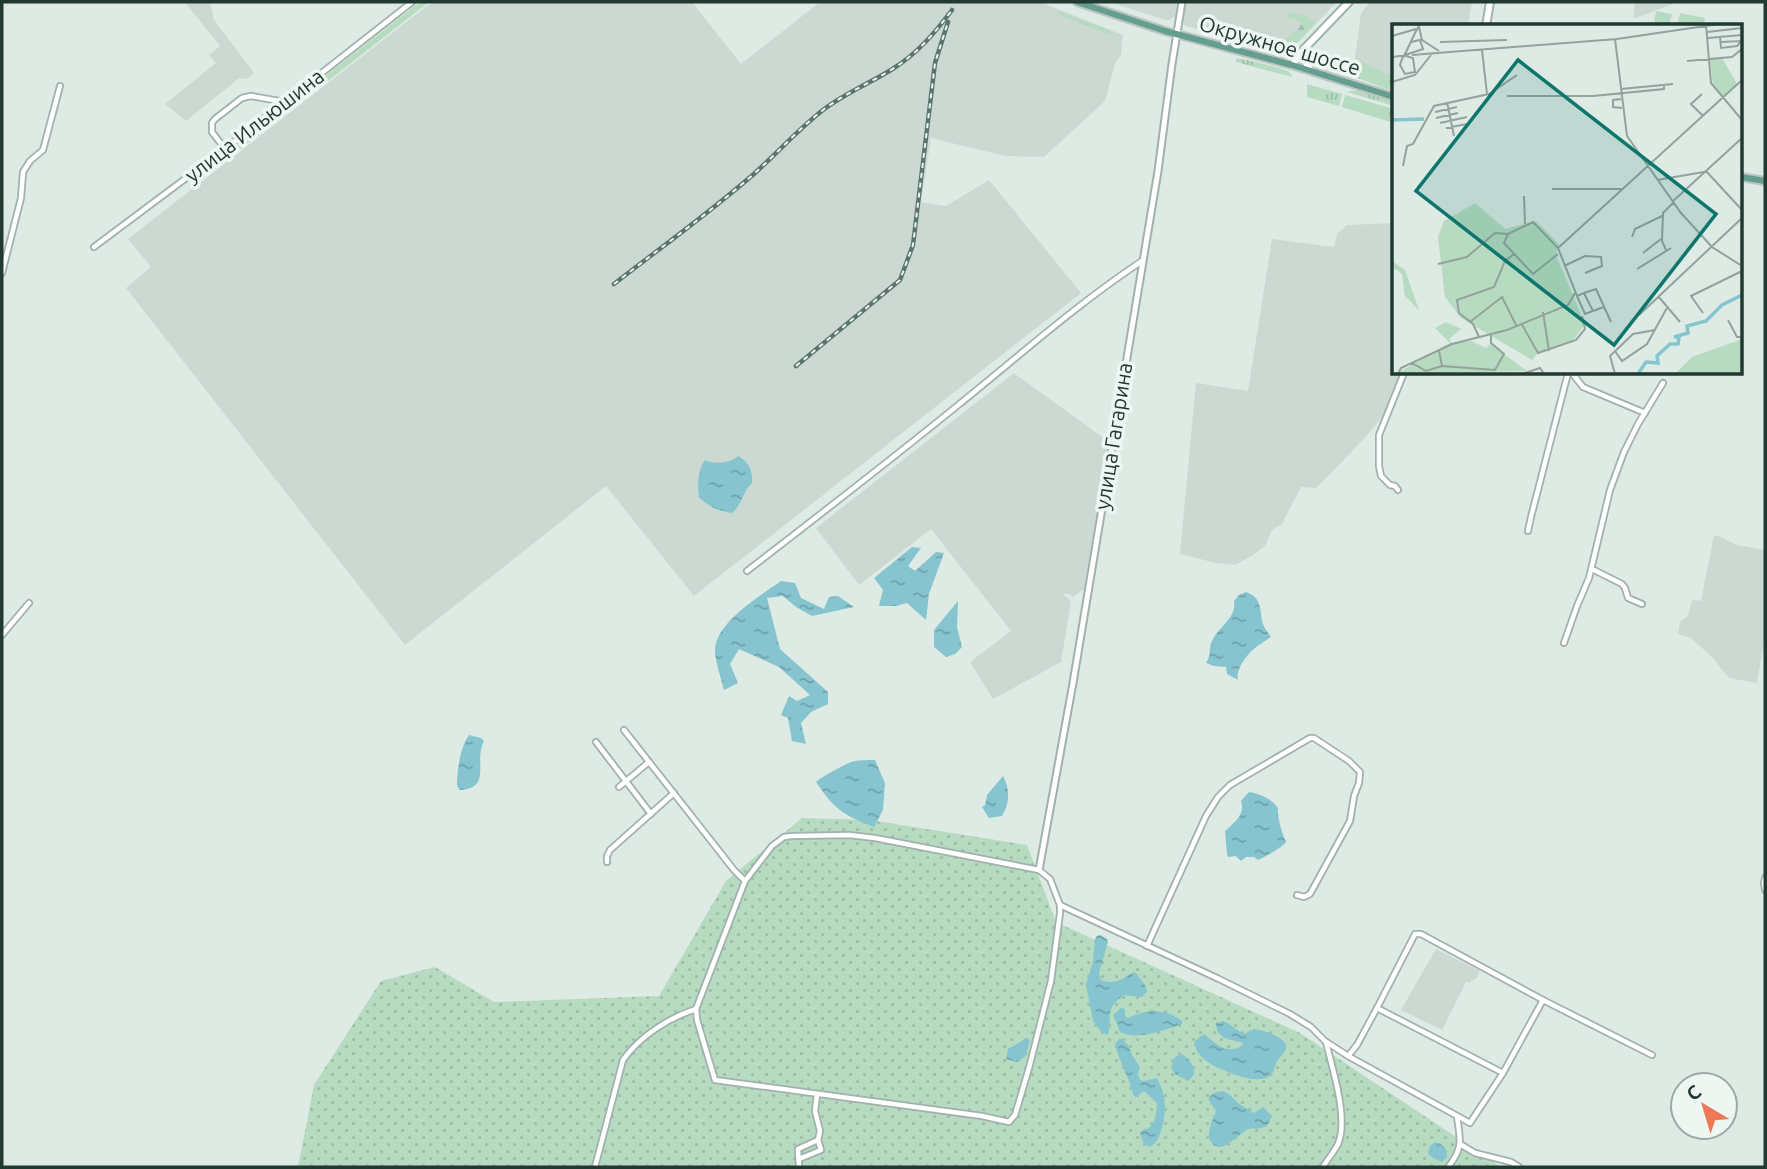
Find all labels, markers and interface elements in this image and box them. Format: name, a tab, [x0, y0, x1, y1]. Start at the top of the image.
street label: Окружное шоссе	[1197, 11, 1363, 79]
inset map	[1392, 24, 1742, 374]
street label: улица Ильюшина	[180, 63, 328, 187]
street label: улица Гагарина	[1090, 361, 1136, 511]
north arrow	[1669, 1071, 1739, 1141]
text: С	[1682, 1080, 1705, 1105]

